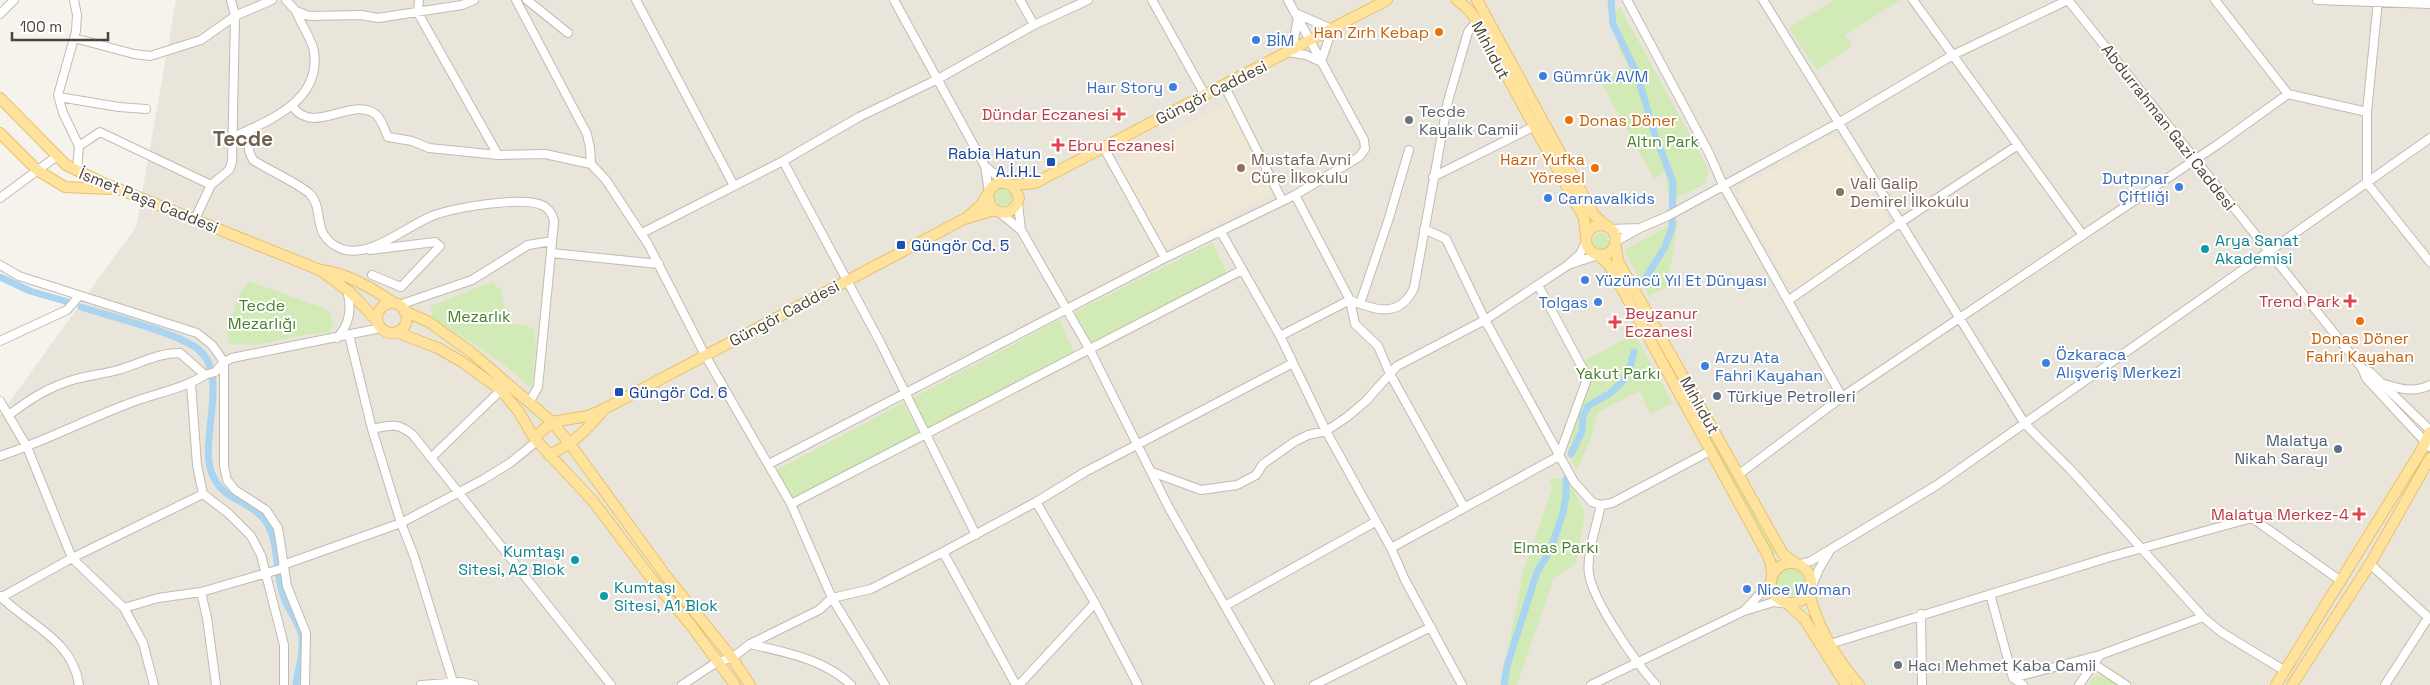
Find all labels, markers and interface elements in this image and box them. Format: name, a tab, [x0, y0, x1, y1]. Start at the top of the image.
scale bar	[12, 10, 109, 42]
text: 100 m	[20, 17, 62, 36]
street label: Mıhlıdut	[1467, 18, 1515, 83]
place label: Han Zırh Kebap	[1314, 22, 1429, 43]
marker: Han Zırh Kebap	[1433, 26, 1445, 38]
place label: BİM	[1266, 30, 1294, 51]
marker: BİM	[1250, 34, 1262, 46]
street label: Abdurrahman Gazi Caddesi	[2097, 40, 2240, 215]
street label: Güngör Caddesi	[1152, 55, 1270, 130]
place label: Gümrük AVM	[1553, 66, 1648, 87]
marker: Gümrük AVM	[1537, 70, 1549, 82]
place label: Haır Story	[1087, 77, 1163, 98]
marker: Haır Story	[1167, 81, 1179, 93]
place label: Tecde Kayalık Camii	[1419, 101, 1518, 140]
place label: Dündar Eczanesi	[982, 104, 1109, 125]
marker: Dündar Eczanesi	[1113, 108, 1125, 120]
place label: Donas Döner	[1579, 110, 1677, 131]
marker: Tecde Kayalık Camii	[1403, 114, 1415, 126]
marker: Donas Döner	[1563, 114, 1575, 126]
district label: Tecde	[213, 125, 273, 152]
park label: Altın Park	[1627, 131, 1700, 152]
place label: Ebru Eczanesi	[1068, 135, 1175, 156]
marker: Ebru Eczanesi	[1052, 139, 1064, 151]
place label: Rabia Hatun A.İ.H.L	[948, 143, 1041, 182]
place label: Mustafa Avni Cüre İlkokulu	[1251, 149, 1351, 188]
place label: Hazır Yufka Yöresel	[1500, 149, 1585, 188]
marker: Rabia Hatun A.İ.H.L	[1045, 156, 1057, 168]
marker: Mustafa Avni Cüre İlkokulu	[1235, 162, 1247, 174]
marker: Hazır Yufka Yöresel	[1589, 162, 1601, 174]
street label: İsmet Paşa Caddesi	[76, 163, 222, 238]
place label: Dutpınar Çiftliği	[2102, 168, 2169, 207]
place label: Vali Galip Demirel İlkokulu	[1850, 173, 1969, 212]
marker: Dutpınar Çiftliği	[2173, 181, 2185, 193]
marker: Vali Galip Demirel İlkokulu	[1834, 186, 1846, 198]
place label: Carnavalkids	[1558, 188, 1655, 209]
marker: Carnavalkids	[1542, 192, 1554, 204]
place label: Arya Sanat Akademisi	[2215, 230, 2299, 269]
place label: Güngör Cd. 5	[911, 235, 1009, 256]
marker: Güngör Cd. 5	[895, 239, 907, 251]
marker: Arya Sanat Akademisi	[2199, 243, 2211, 255]
place label: Yüzüncü Yıl Et Dünyası	[1595, 270, 1767, 291]
marker: Yüzüncü Yıl Et Dünyası	[1579, 274, 1591, 286]
street label: Güngör Caddesi	[725, 275, 843, 351]
place label: Trend Park	[2259, 291, 2340, 312]
place label: Tolgas	[1539, 292, 1588, 313]
park label: Tecde Mezarlığı	[228, 295, 296, 334]
marker: Trend Park	[2344, 295, 2356, 307]
marker: Tolgas	[1592, 296, 1604, 308]
place label: Beyzanur Eczanesi	[1625, 303, 1698, 342]
park label: Mezarlık	[448, 306, 511, 327]
marker: Donas Döner Fahri Kayahan	[2354, 315, 2366, 327]
marker: Beyzanur Eczanesi	[1609, 316, 1621, 328]
place label: Donas Döner Fahri Kayahan	[2306, 328, 2414, 367]
place label: Özkaraca Alışveriş Merkezi	[2056, 344, 2181, 383]
place label: Arzu Ata Fahri Kayahan	[1715, 347, 1823, 386]
marker: Özkaraca Alışveriş Merkezi	[2040, 357, 2052, 369]
marker: Arzu Ata Fahri Kayahan	[1699, 360, 1711, 372]
park label: Yakut Parkı	[1576, 363, 1660, 384]
street label: Mıhlıdut	[1675, 373, 1724, 438]
place label: Güngör Cd. 6	[629, 382, 727, 403]
marker: Güngör Cd. 6	[613, 386, 625, 398]
place label: Türkiye Petrolleri	[1727, 386, 1856, 407]
marker: Türkiye Petrolleri	[1711, 390, 1723, 402]
place label: Malatya Nikah Sarayı	[2234, 430, 2328, 469]
marker: Malatya Nikah Sarayı	[2332, 443, 2344, 455]
place label: Malatya Merkez-4	[2211, 504, 2349, 525]
marker: Malatya Merkez-4	[2353, 508, 2365, 520]
park label: Elmas Parkı	[1513, 537, 1599, 558]
place label: Kumtaşı Sitesi, A2 Blok	[458, 541, 565, 580]
marker: Kumtaşı Sitesi, A2 Blok	[569, 554, 581, 566]
place label: Kumtaşı Sitesi, A1 Blok	[614, 577, 718, 616]
place label: Nice Woman	[1757, 579, 1851, 600]
marker: Nice Woman	[1741, 583, 1753, 595]
marker: Kumtaşı Sitesi, A1 Blok	[598, 590, 610, 602]
place label: Hacı Mehmet Kaba Camii	[1908, 655, 2096, 676]
marker: Hacı Mehmet Kaba Camii	[1892, 659, 1904, 671]

